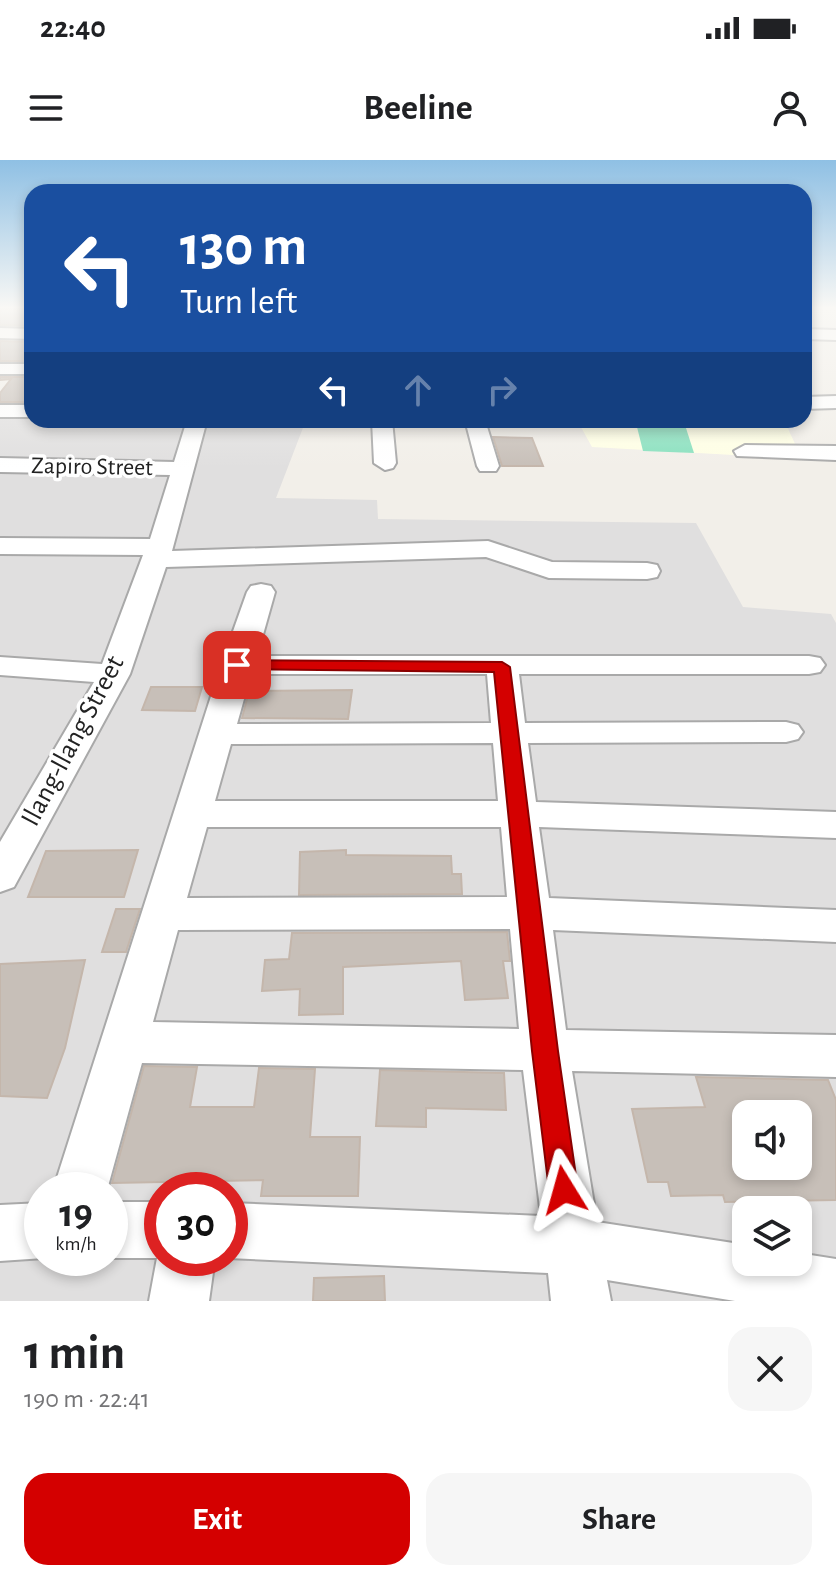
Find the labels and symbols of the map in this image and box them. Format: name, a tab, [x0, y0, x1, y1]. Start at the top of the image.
street label: Zapiro Street	[31, 454, 153, 480]
pin	[203, 631, 271, 699]
street label: Ilang-Ilang Street	[16, 651, 130, 831]
position arrow	[522, 1148, 606, 1232]
speed limit sign: 30	[144, 1172, 248, 1276]

